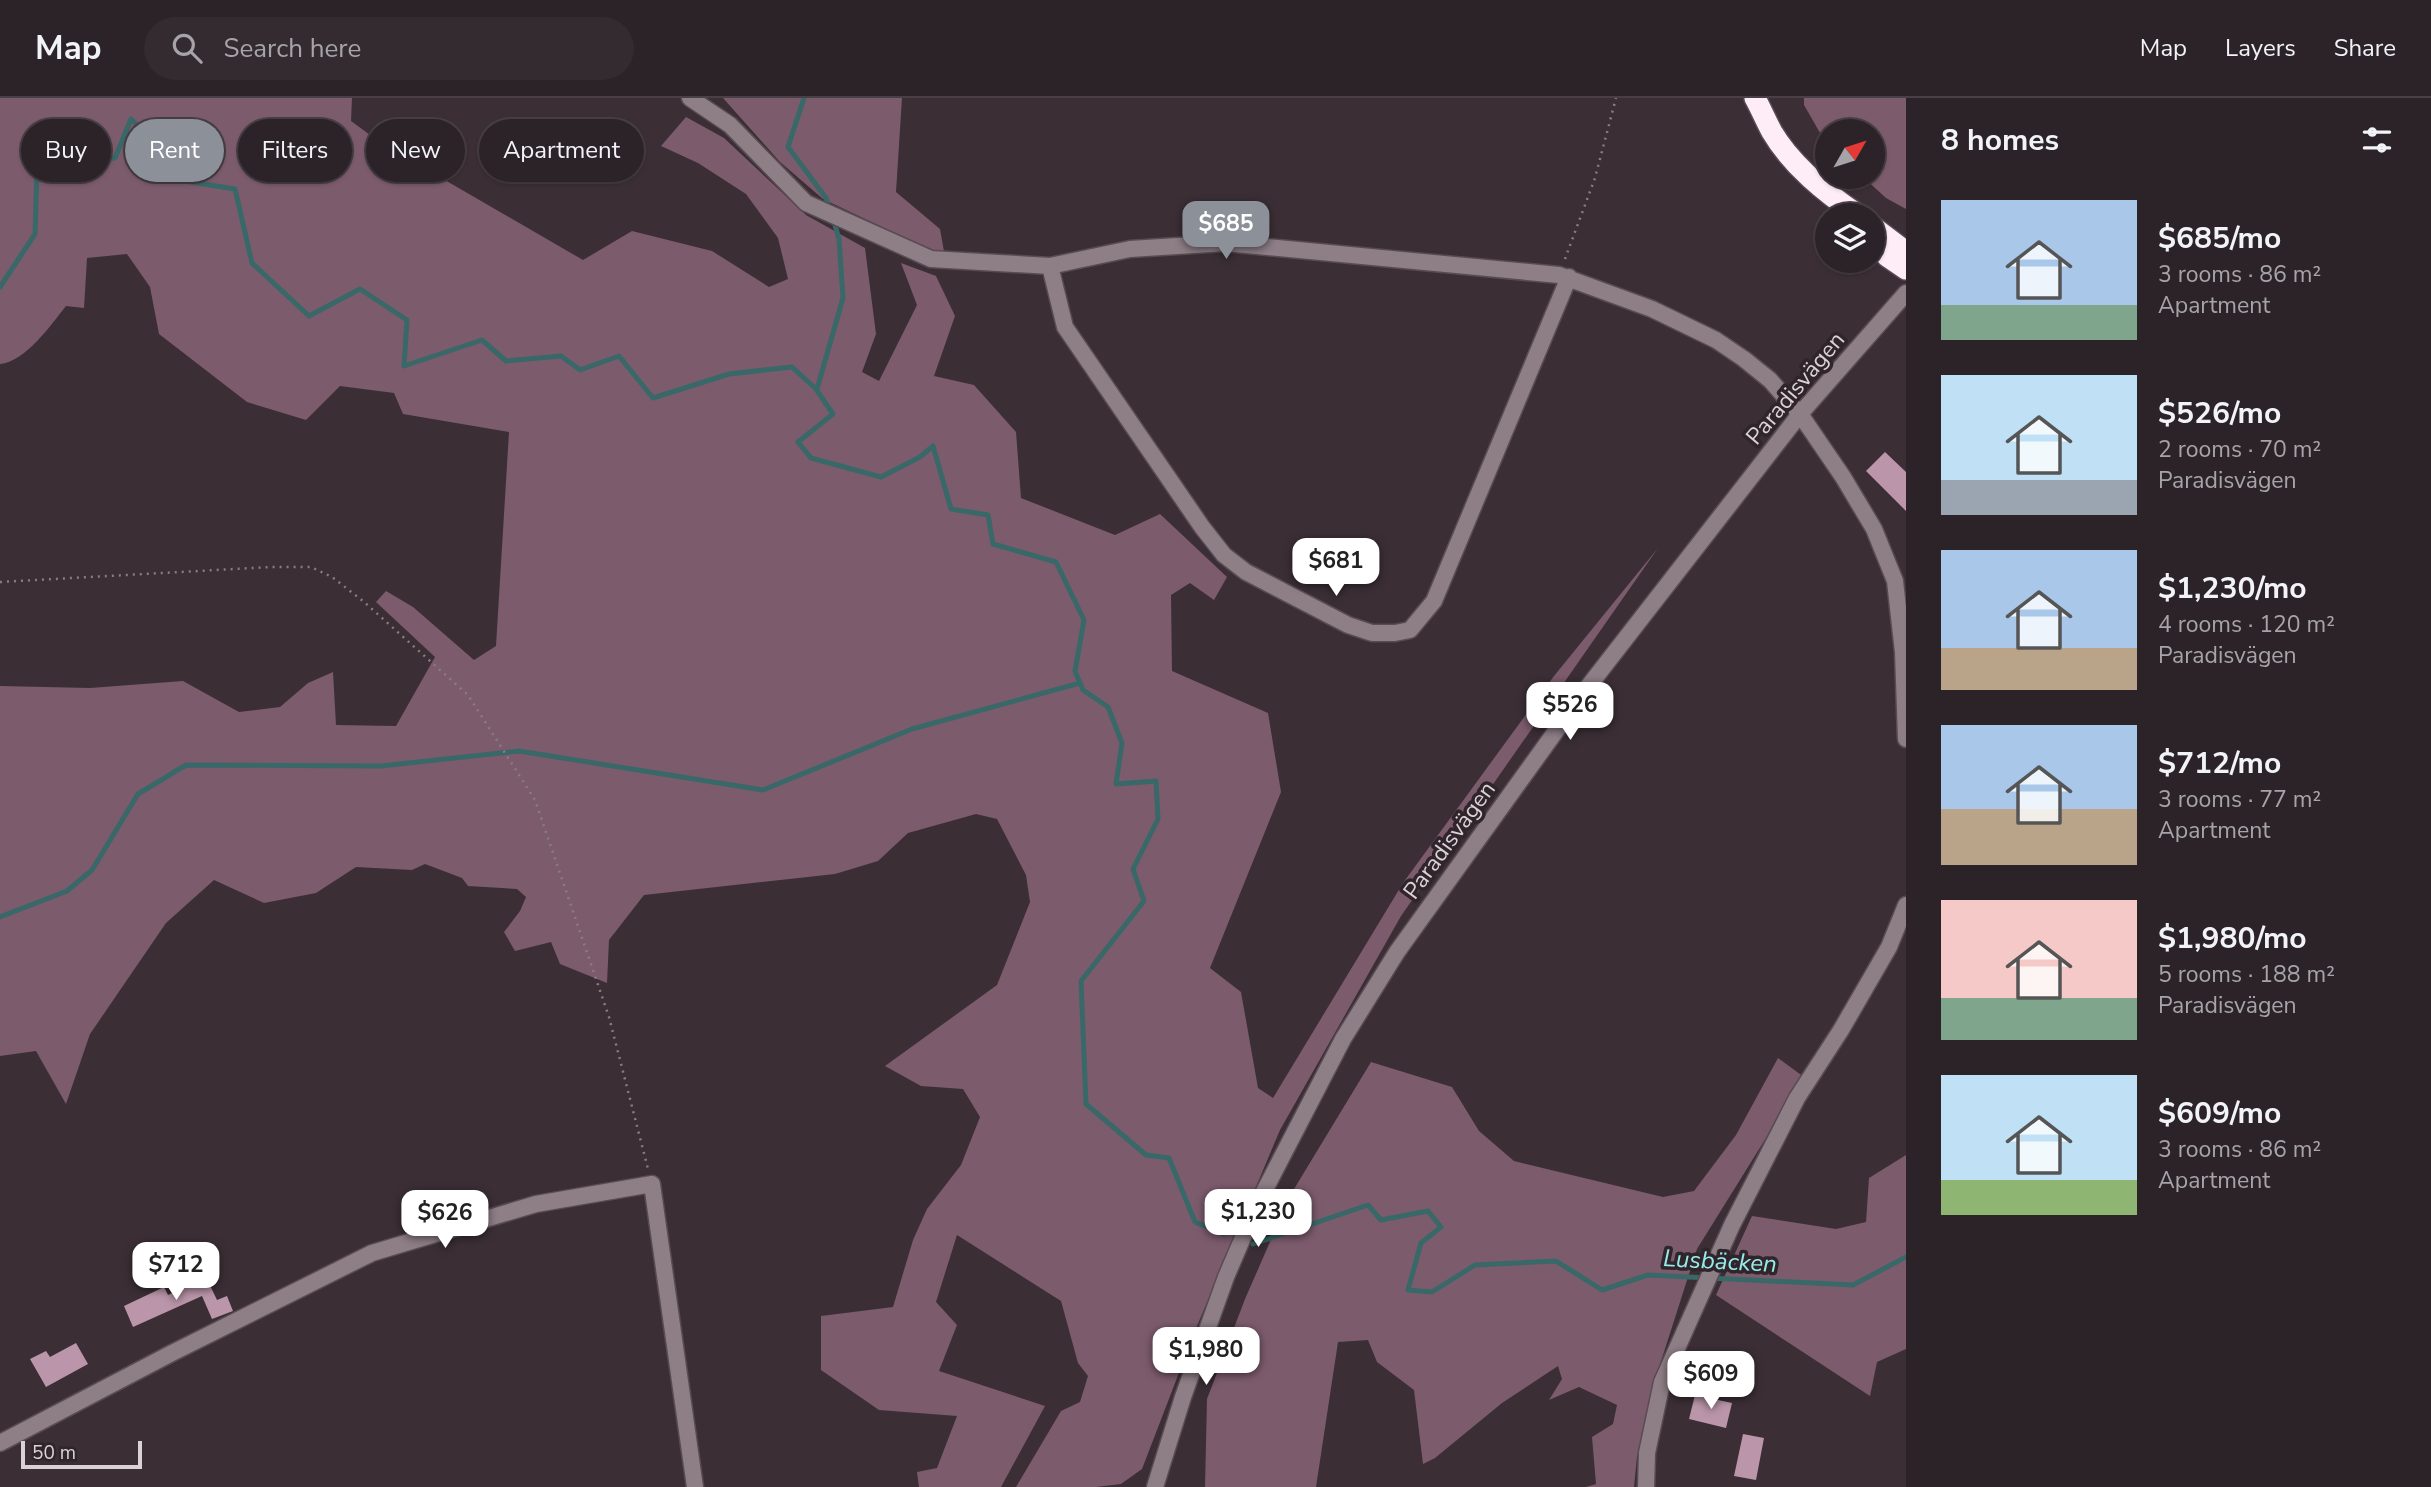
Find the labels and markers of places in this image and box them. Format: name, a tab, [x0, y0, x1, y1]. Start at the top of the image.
pin: $685	[1185, 202, 1267, 261]
pin: $681	[1295, 538, 1377, 598]
pin: $526	[1529, 682, 1611, 742]
pin: $626	[404, 1190, 486, 1250]
pin: $1,230	[1201, 1190, 1315, 1249]
pin: $712	[135, 1242, 217, 1302]
pin: $1,980	[1149, 1328, 1263, 1387]
pin: $609	[1670, 1352, 1752, 1411]

